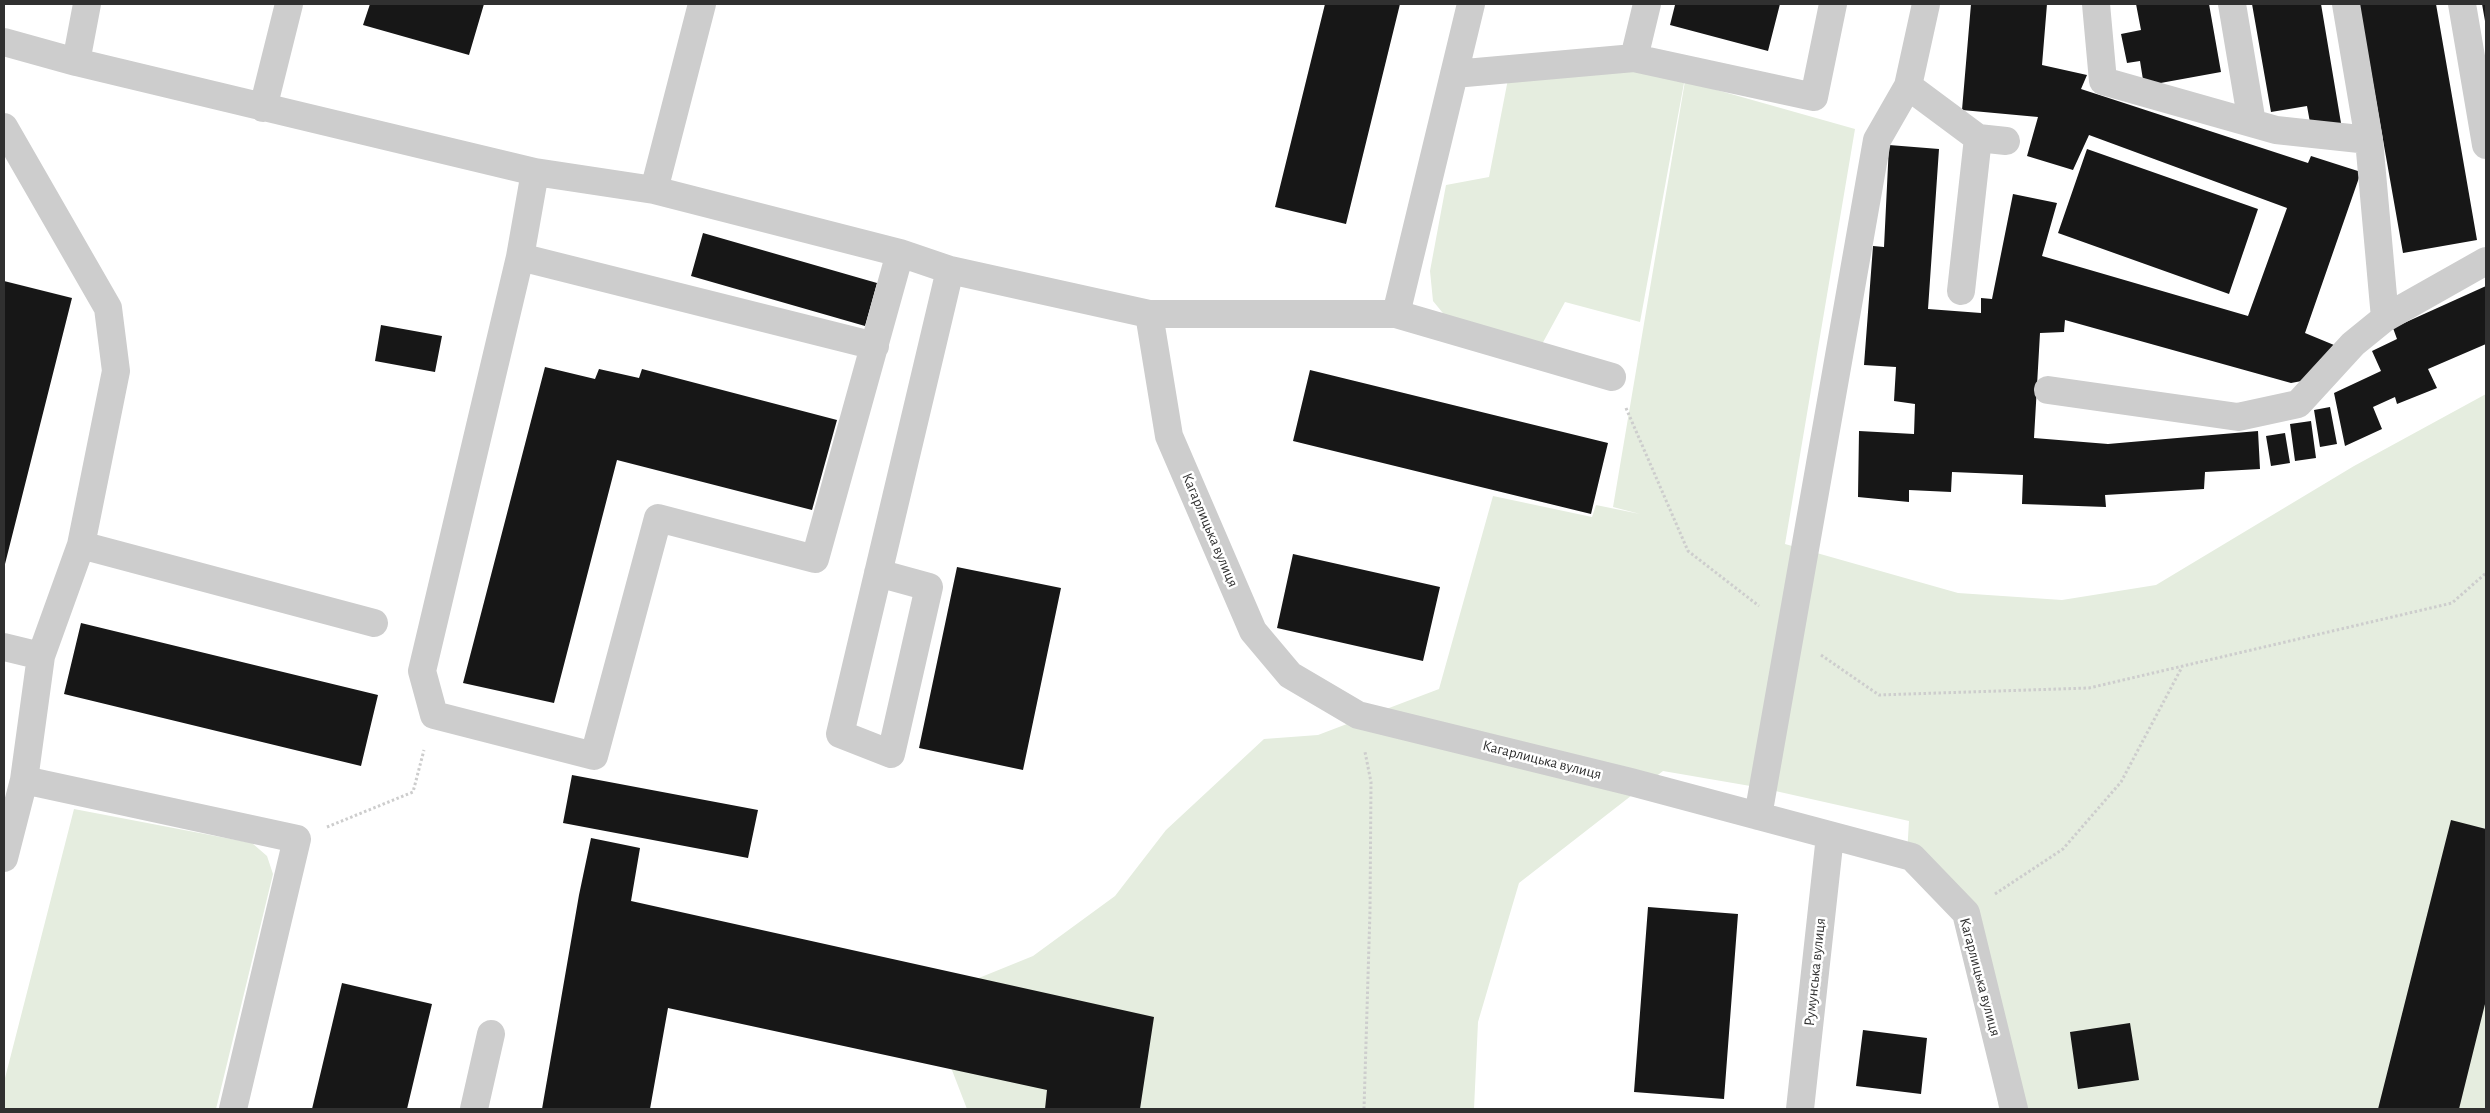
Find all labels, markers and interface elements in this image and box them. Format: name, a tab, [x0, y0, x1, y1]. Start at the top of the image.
street label: Кагарлицька вулиця	[1178, 470, 1242, 590]
street label: Кагарлицька вулиця	[1481, 736, 1603, 784]
street label: Кагарлицька вулиця	[1955, 916, 2005, 1038]
street label: Румунська вулиця	[1800, 917, 1830, 1027]

